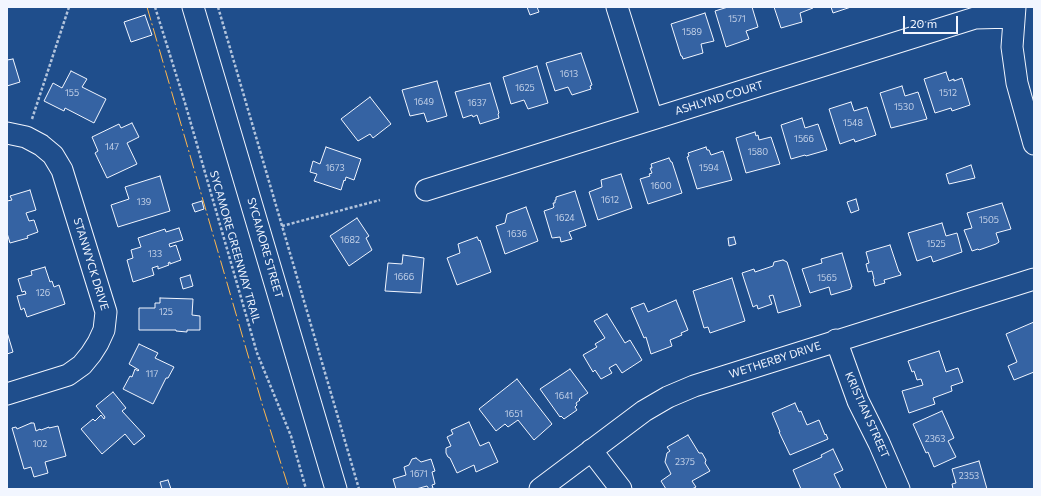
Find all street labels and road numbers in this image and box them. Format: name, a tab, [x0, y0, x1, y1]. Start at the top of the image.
street label: ASHLYND COURT	[673, 78, 765, 118]
street label: SYCAMORE GREENWAY TRAIL	[207, 169, 263, 325]
street label: SYCAMORE STREET	[244, 196, 286, 300]
street label: STANWYCK DRIVE	[71, 216, 111, 312]
street label: WETHERBY DRIVE	[727, 339, 823, 381]
street label: KRISTIAN STREET	[842, 370, 892, 460]

